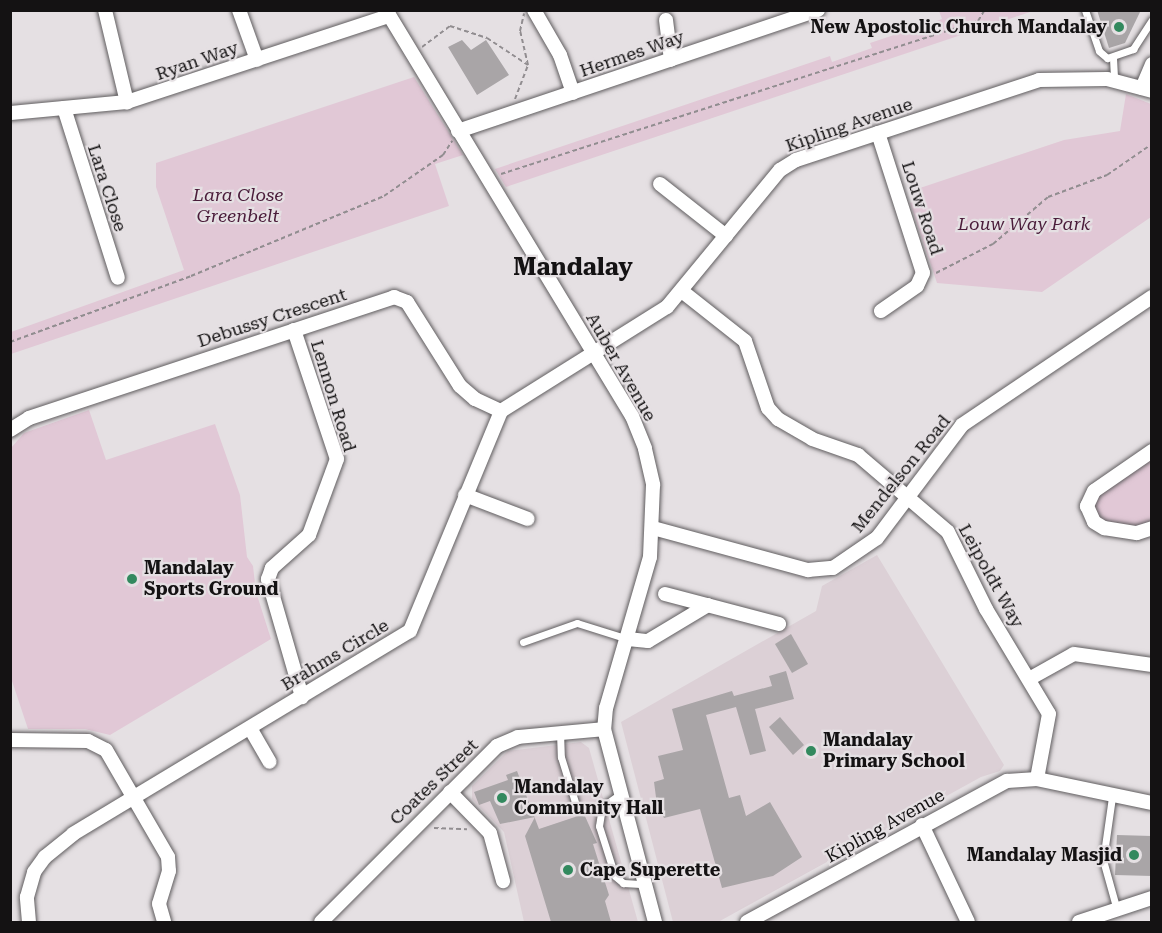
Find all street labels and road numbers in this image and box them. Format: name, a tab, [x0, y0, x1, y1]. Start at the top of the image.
street label: Hermes Way	[577, 26, 687, 82]
street label: Ryan Way	[153, 37, 241, 85]
street label: Kipling Avenue	[783, 93, 915, 157]
street label: Lara Close	[83, 142, 131, 234]
street label: Louw Road	[897, 158, 947, 258]
street label: Debussy Crescent	[195, 284, 349, 352]
street label: Auber Avenue	[581, 309, 661, 425]
street label: Lennon Road	[306, 337, 360, 455]
street label: Mendelson Road	[847, 411, 955, 537]
street label: Leipoldt Way	[954, 520, 1028, 632]
street label: Brahms Circle	[277, 614, 393, 696]
street label: Coates Street	[385, 734, 483, 830]
street label: Kipling Avenue	[822, 784, 948, 868]

